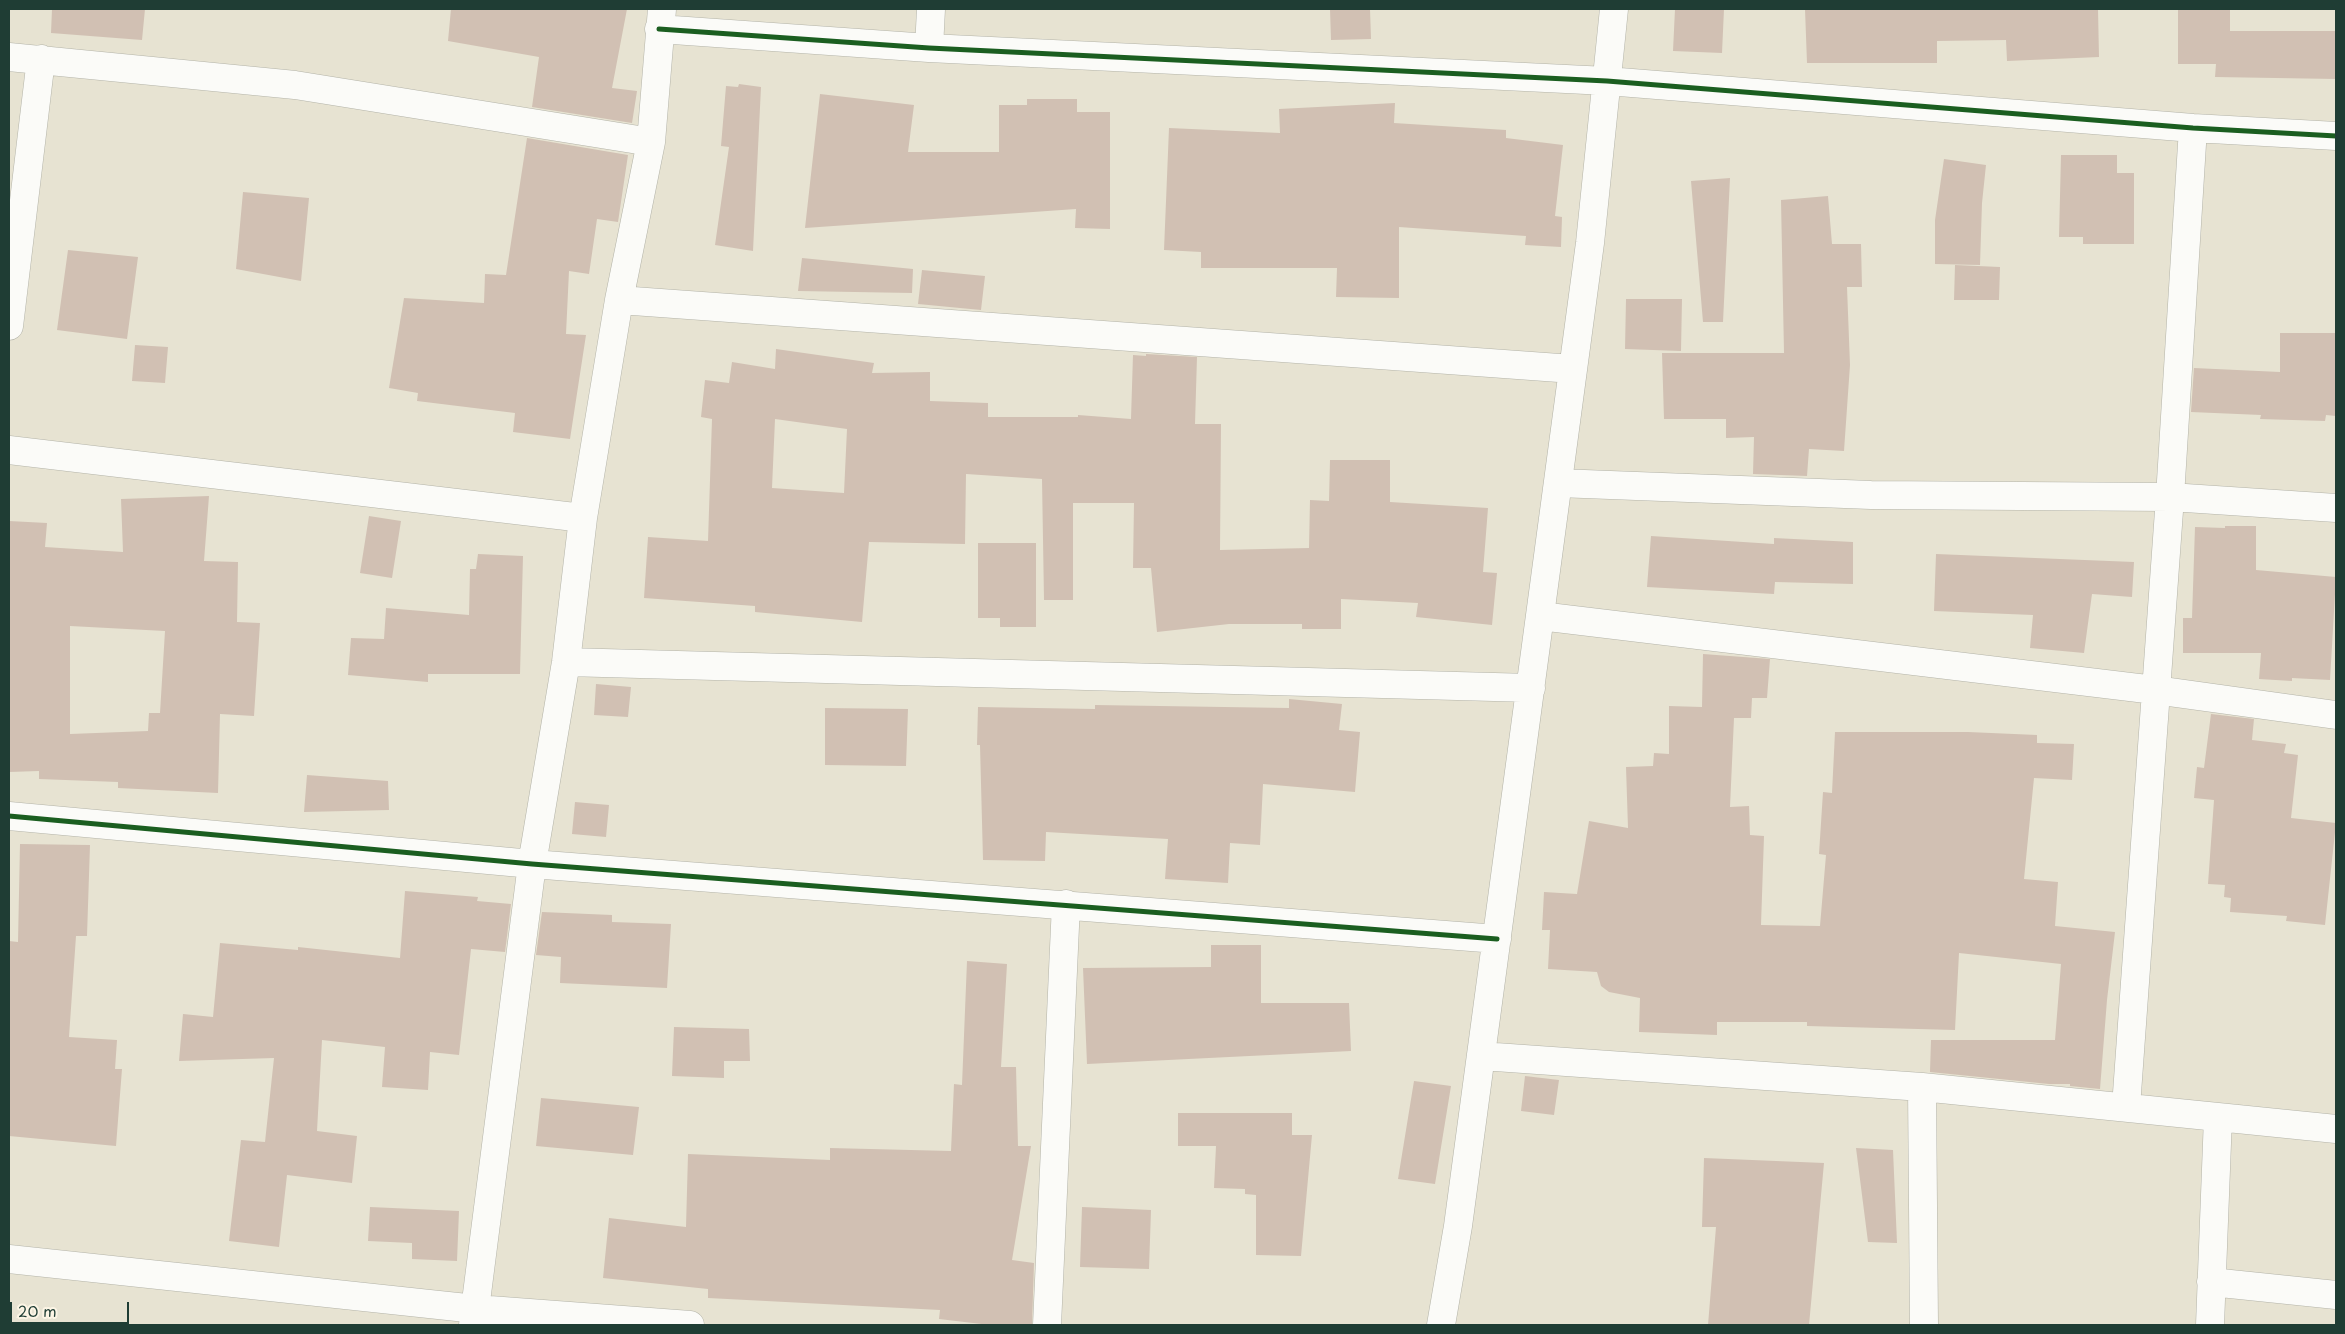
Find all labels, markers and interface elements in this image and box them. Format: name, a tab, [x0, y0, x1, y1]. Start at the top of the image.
scale bar	[12, 1292, 131, 1324]
text: 20 m	[18, 1299, 57, 1322]

